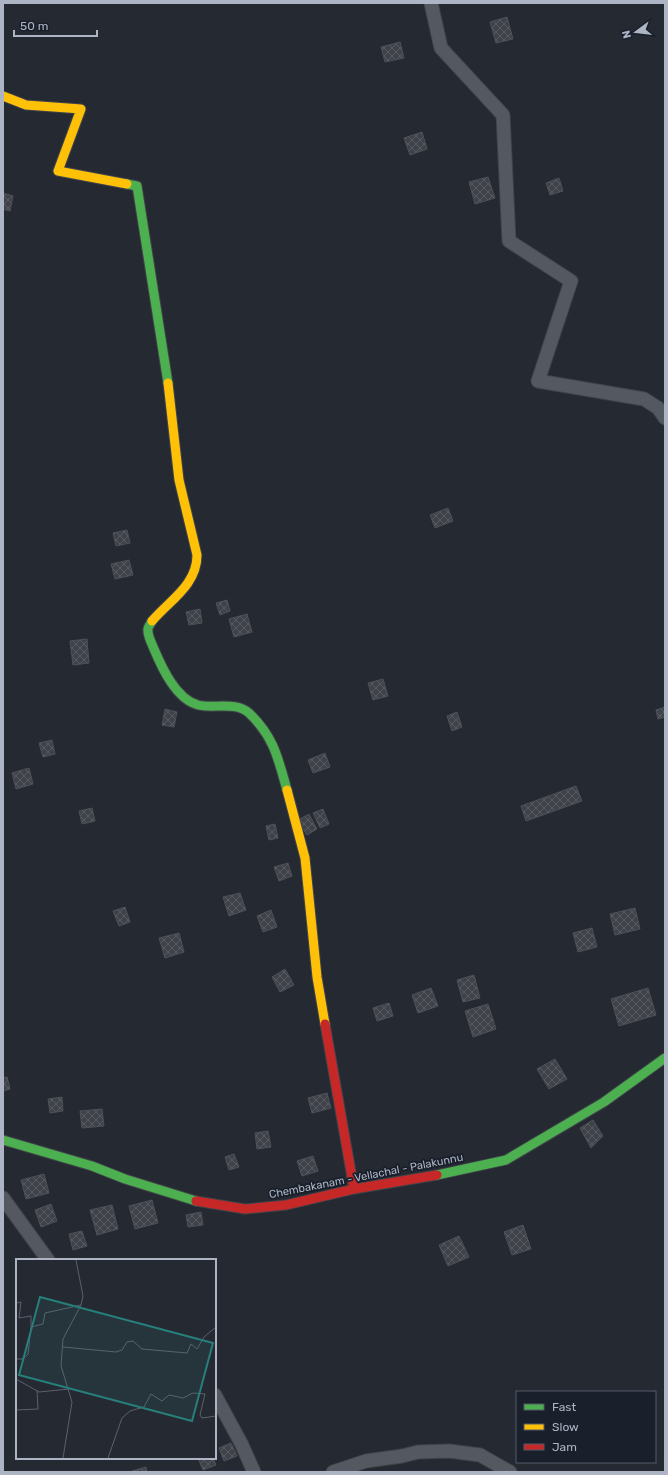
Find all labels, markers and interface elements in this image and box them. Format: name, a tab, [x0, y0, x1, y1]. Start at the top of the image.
scale bar	[14, 12, 97, 38]
north arrow	[616, 12, 656, 52]
text: 50 m	[20, 19, 48, 33]
text: N	[619, 29, 634, 40]
street label: Chembakanam - Vellachal - Palakunnu	[268, 1151, 464, 1201]
inset map	[16, 1259, 216, 1459]
legend	[516, 1391, 656, 1463]
text: Fast	[552, 1400, 576, 1414]
text: Slow	[552, 1420, 579, 1434]
text: Jam	[552, 1440, 577, 1454]

